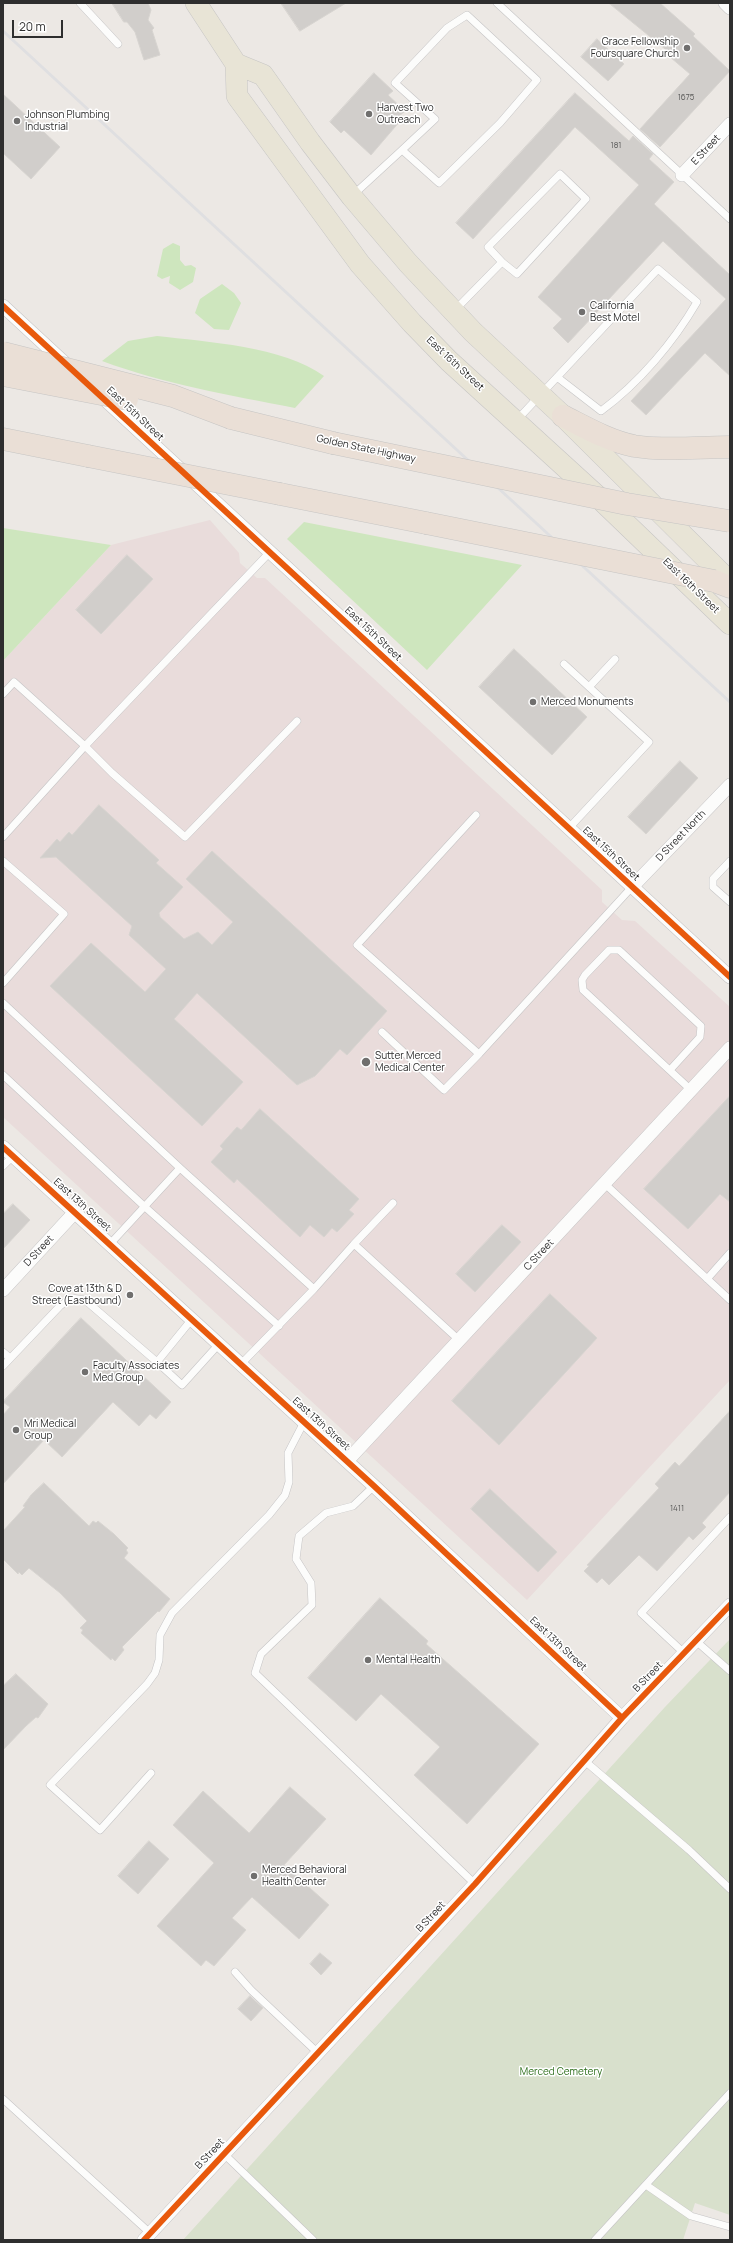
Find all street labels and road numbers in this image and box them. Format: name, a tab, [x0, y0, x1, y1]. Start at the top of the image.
street label: E Street	[689, 132, 723, 168]
street label: East 16th Street	[424, 334, 486, 394]
street label: East 15th Street	[104, 385, 166, 443]
street label: Golden State Highway	[315, 433, 417, 465]
street label: East 16th Street	[660, 556, 722, 616]
street label: East 15th Street	[342, 605, 404, 663]
street label: D Street North	[654, 808, 708, 864]
street label: East 15th Street	[580, 825, 642, 883]
street label: East 13th Street	[51, 1176, 113, 1234]
street label: D Street	[22, 1233, 56, 1269]
street label: C Street	[521, 1237, 557, 1273]
street label: East 13th Street	[290, 1395, 352, 1453]
street label: East 13th Street	[527, 1615, 589, 1673]
street label: B Street	[631, 1659, 665, 1695]
street label: B Street	[414, 1899, 448, 1935]
street label: B Street	[193, 2136, 227, 2172]

